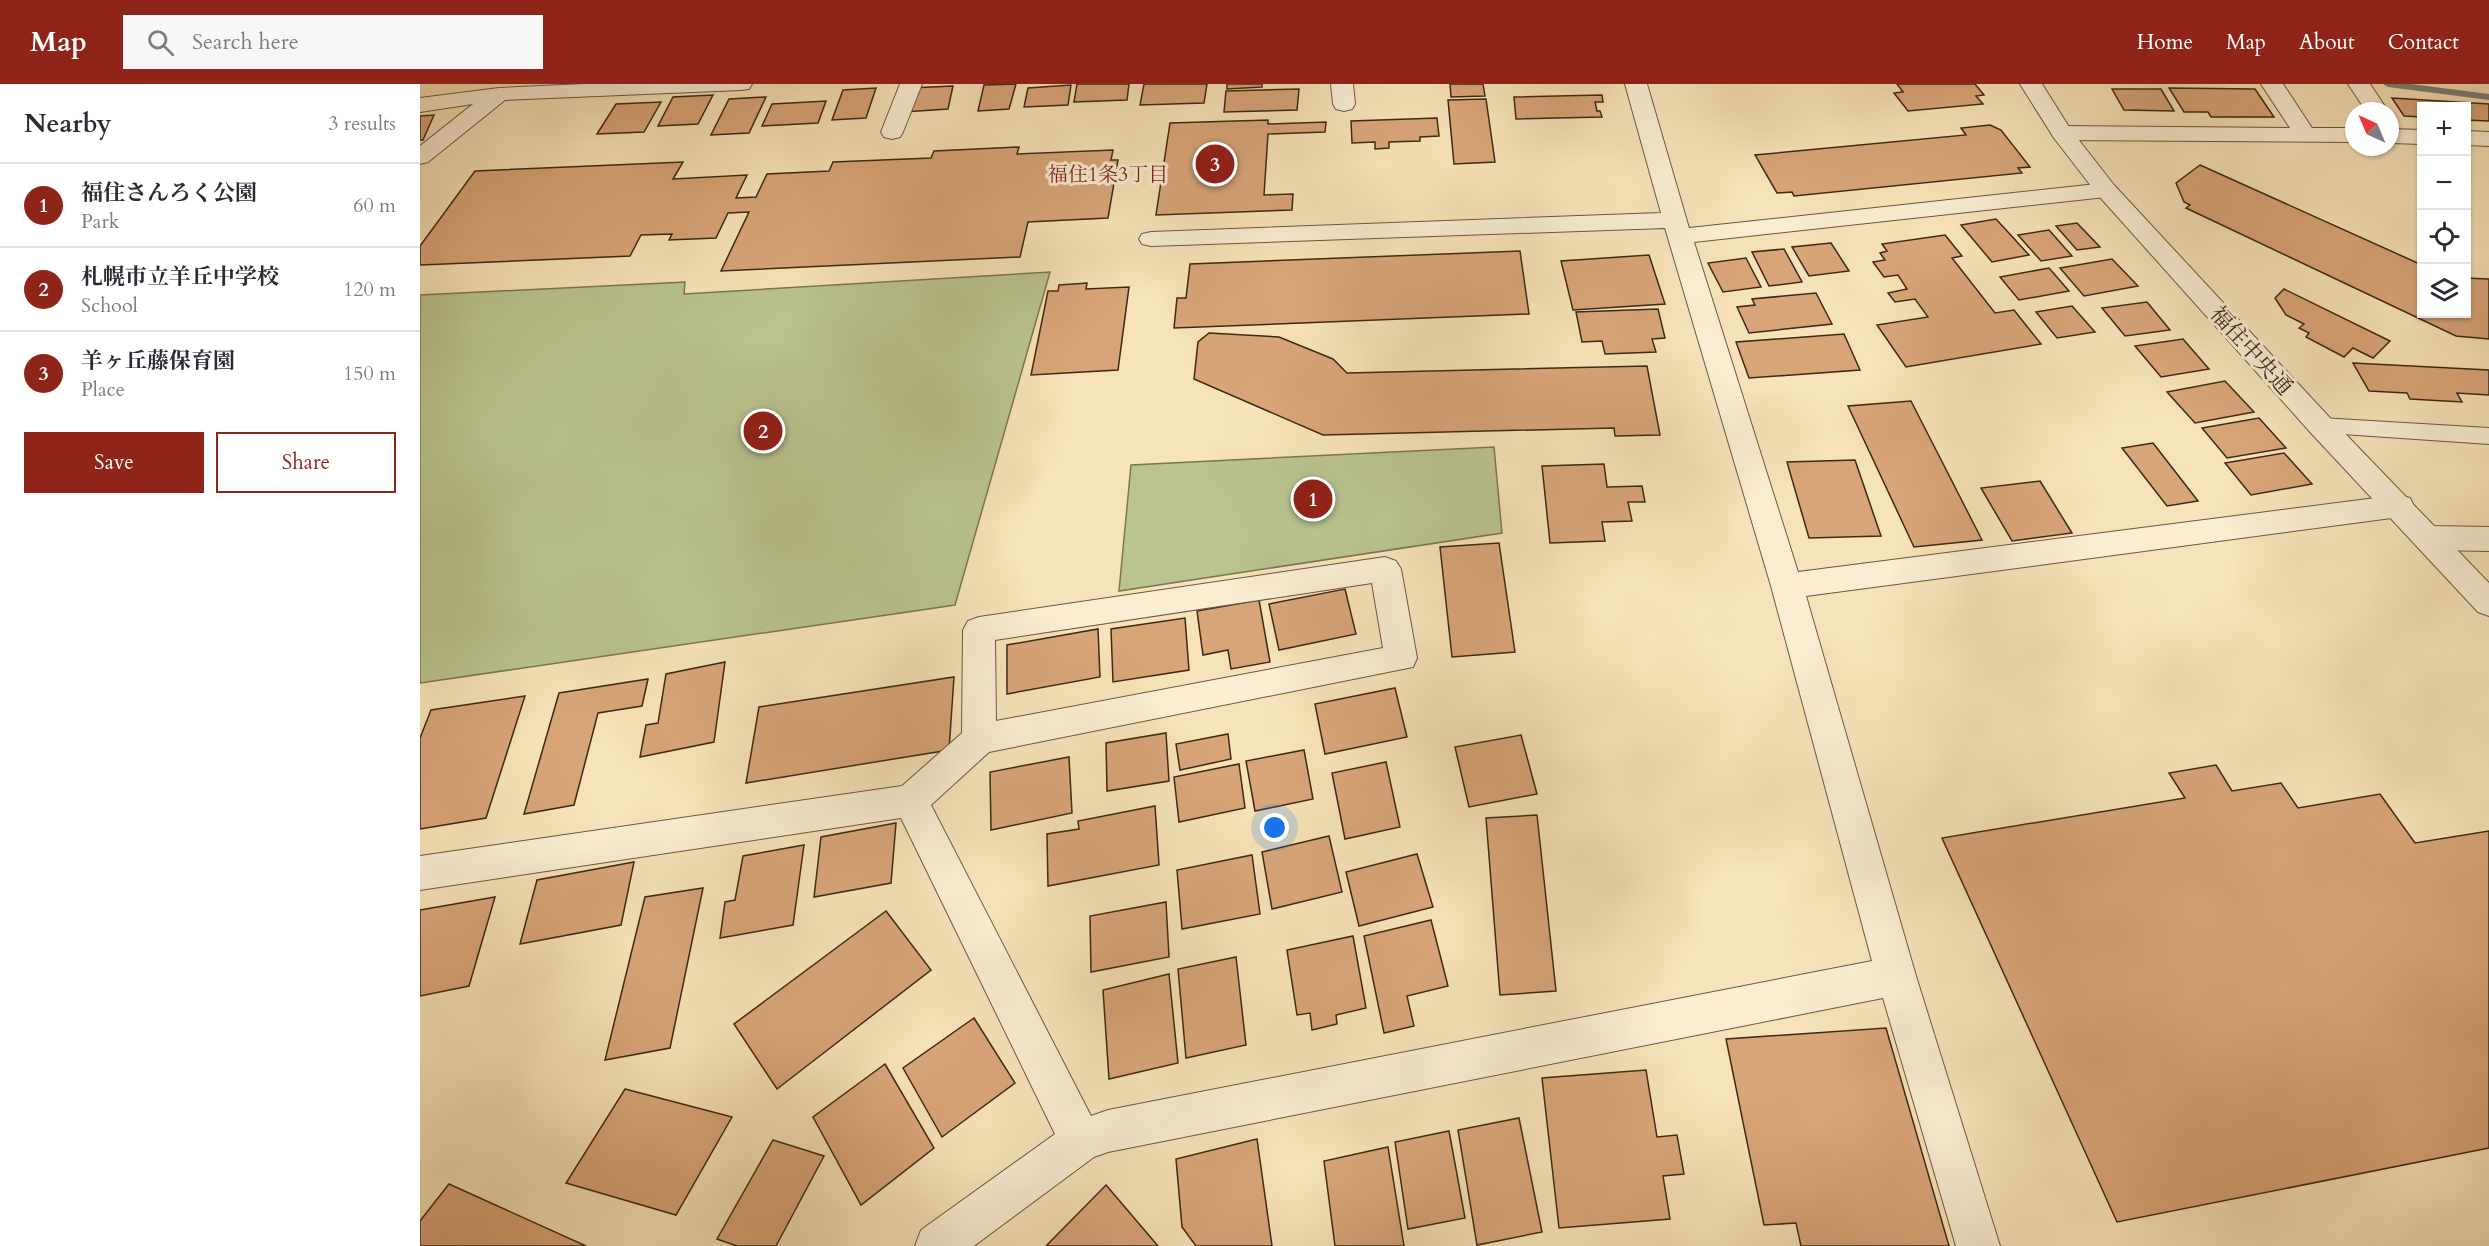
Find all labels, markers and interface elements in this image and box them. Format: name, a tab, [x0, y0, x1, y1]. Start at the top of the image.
search box	[123, 15, 543, 69]
text: Map	[30, 23, 87, 61]
icon: search	[144, 26, 177, 59]
text: Search here	[192, 27, 299, 57]
text: Home	[2137, 28, 2193, 57]
text: Map	[2226, 28, 2266, 57]
text: About	[2299, 28, 2355, 57]
text: Contact	[2388, 28, 2459, 57]
north arrow	[2345, 102, 2399, 156]
map controls	[2417, 102, 2471, 318]
button: +	[2417, 102, 2471, 156]
text: Nearby	[24, 106, 112, 141]
text: 3 results	[328, 110, 396, 137]
pin: 3	[1196, 142, 1234, 187]
button: −	[2417, 156, 2471, 210]
district label: 福住1条3丁目	[1048, 161, 1168, 188]
text: 福住さんろく公園	[81, 178, 257, 208]
text: 1	[38, 192, 49, 219]
text: 60 m	[353, 192, 396, 219]
text: Park	[81, 208, 119, 235]
button: locate	[2417, 210, 2471, 264]
text: 札幌市立羊丘中学校	[81, 262, 279, 292]
button: layers	[2417, 264, 2471, 318]
text: 2	[38, 276, 49, 303]
text: 120 m	[343, 276, 396, 303]
text: School	[81, 292, 138, 319]
street label: 福住中央通	[2203, 300, 2299, 402]
text: 羊ヶ丘藤保育園	[81, 346, 235, 376]
text: 3	[38, 360, 49, 387]
text: 150 m	[343, 360, 396, 387]
text: Place	[81, 376, 125, 403]
pin: 2	[744, 408, 782, 454]
button: Save	[24, 432, 204, 493]
button: Share	[216, 432, 396, 493]
pin: 1	[1294, 476, 1332, 522]
your location	[1260, 813, 1289, 842]

